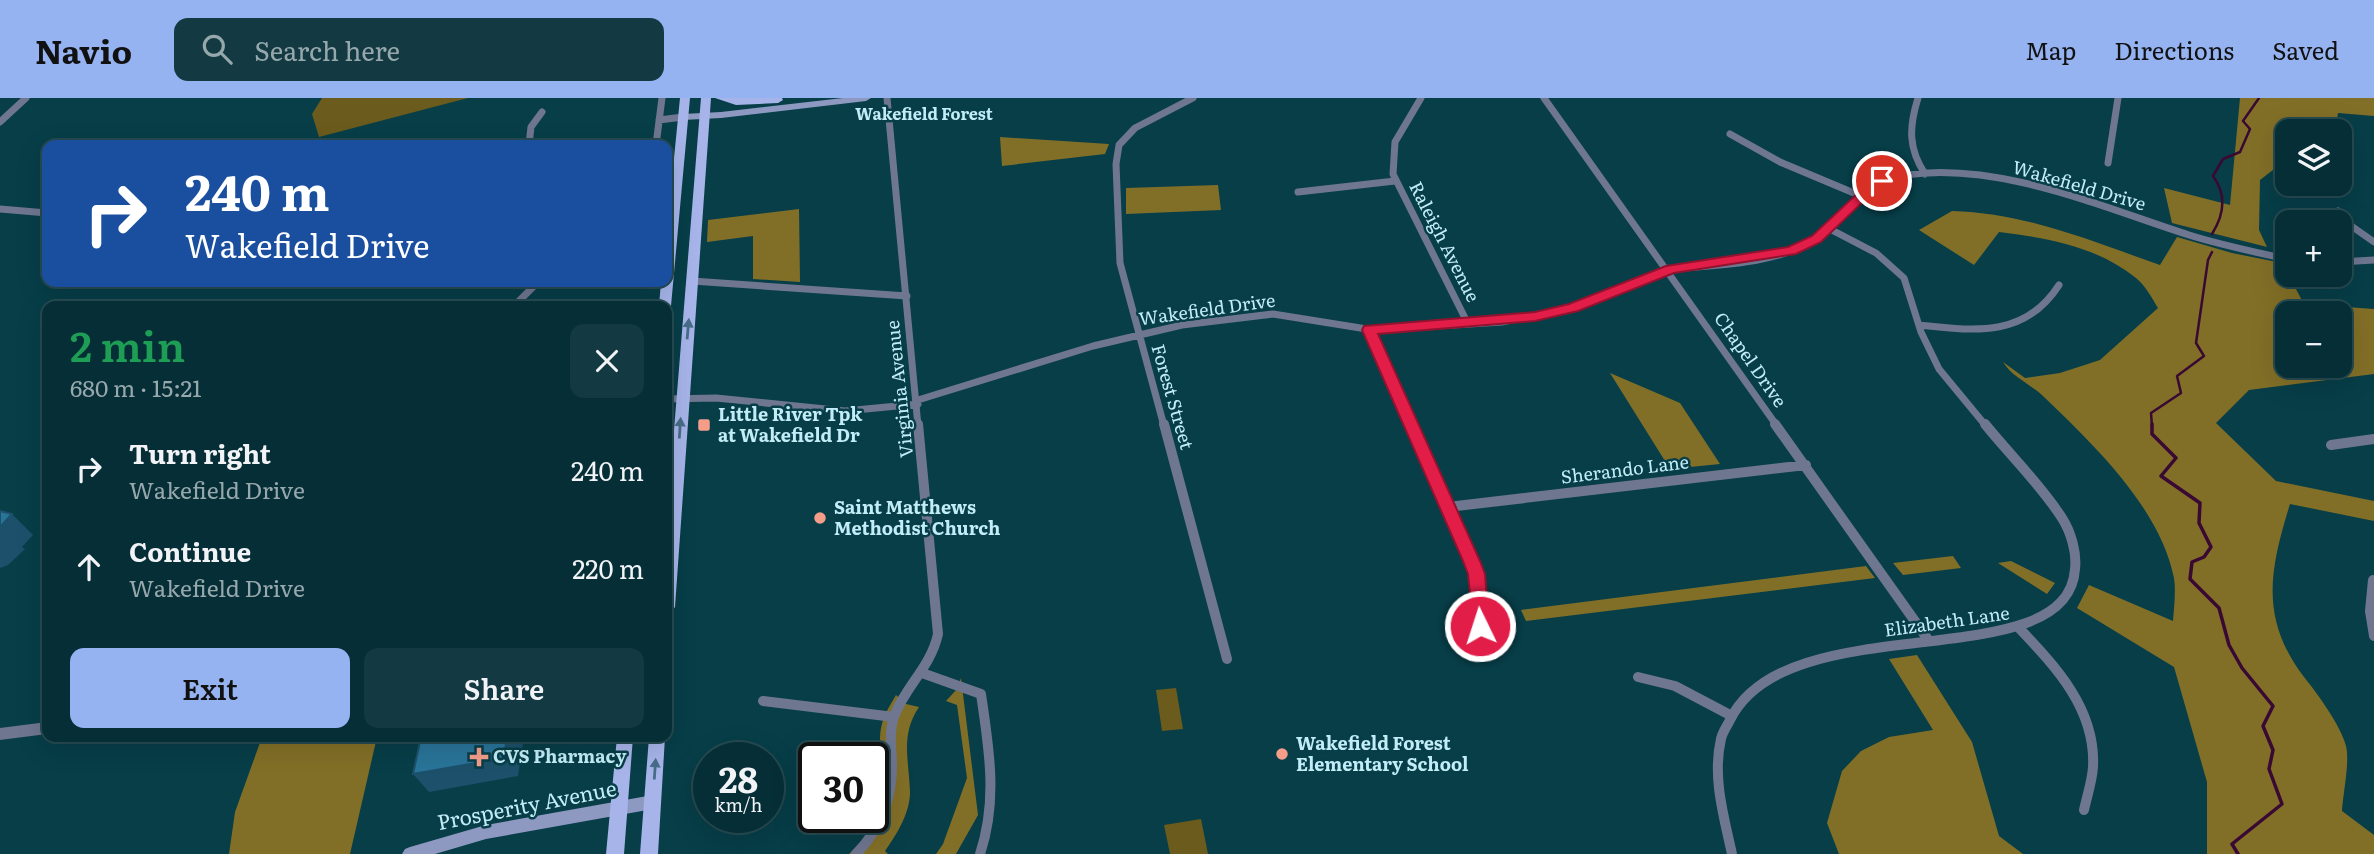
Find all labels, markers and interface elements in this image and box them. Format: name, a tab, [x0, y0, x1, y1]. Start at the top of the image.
search box	[174, 18, 664, 81]
text: Navio	[35, 25, 132, 74]
icon: search	[198, 30, 236, 68]
text: Search here	[254, 30, 400, 69]
text: Map	[2025, 32, 2076, 67]
text: Directions	[2114, 32, 2234, 67]
text: Saved	[2272, 32, 2339, 67]
district label: Wakefield Forest	[855, 101, 993, 125]
map controls	[2275, 119, 2352, 378]
button: layers	[2275, 119, 2352, 196]
pin	[1852, 151, 1912, 211]
text: 240 m	[185, 153, 330, 226]
street label: Wakefield Drive	[2010, 153, 2149, 216]
icon: arrive	[1863, 162, 1901, 200]
icon: right	[70, 168, 161, 259]
street label: Raleigh Avenue	[1403, 176, 1487, 306]
button: +	[2275, 210, 2352, 287]
text: Wakefield Drive	[185, 220, 430, 268]
street label: Wakefield Drive	[1137, 286, 1277, 331]
button: −	[2275, 301, 2352, 378]
street label: Chapel Drive	[1708, 306, 1794, 412]
text: 2 min	[70, 313, 185, 375]
one-way arrow	[683, 318, 694, 340]
street label: Virginia Avenue	[878, 319, 919, 459]
button: close	[570, 324, 644, 398]
street label: Forest Street	[1146, 341, 1202, 453]
text: 680 m · 15:21	[70, 370, 202, 404]
place label: Little River Tpk at Wakefield Dr	[718, 400, 863, 448]
one-way arrow	[675, 417, 686, 439]
marker: Little River Tpk at Wakefield Dr	[696, 417, 712, 433]
text: Turn right	[129, 433, 271, 472]
street label: Sherando Lane	[1559, 447, 1690, 490]
icon: right	[70, 450, 108, 488]
text: 240 m	[571, 450, 644, 489]
text: Wakefield Drive	[129, 472, 305, 506]
place label: Saint Matthews Methodist Church	[834, 493, 1000, 541]
marker: Saint Matthews Methodist Church	[812, 510, 828, 526]
text: Continue	[129, 531, 251, 570]
icon: ahead	[70, 548, 108, 586]
text: 220 m	[572, 548, 644, 587]
text: Wakefield Drive	[129, 570, 305, 604]
position arrow	[1443, 589, 1517, 663]
street label: Elizabeth Lane	[1882, 598, 2011, 643]
button: Exit	[70, 648, 350, 728]
button: Share	[364, 648, 644, 728]
place label: Wakefield Forest Elementary School	[1296, 729, 1469, 777]
place label: CVS Pharmacy	[493, 742, 626, 769]
speed limit sign: 30	[798, 742, 889, 833]
marker: Wakefield Forest Elementary School	[1274, 746, 1290, 762]
marker: CVS Pharmacy	[471, 749, 487, 765]
text: 28	[719, 752, 758, 804]
one-way arrow	[650, 758, 661, 780]
street label: Prosperity Avenue	[434, 771, 619, 836]
text: km/h	[715, 791, 762, 818]

